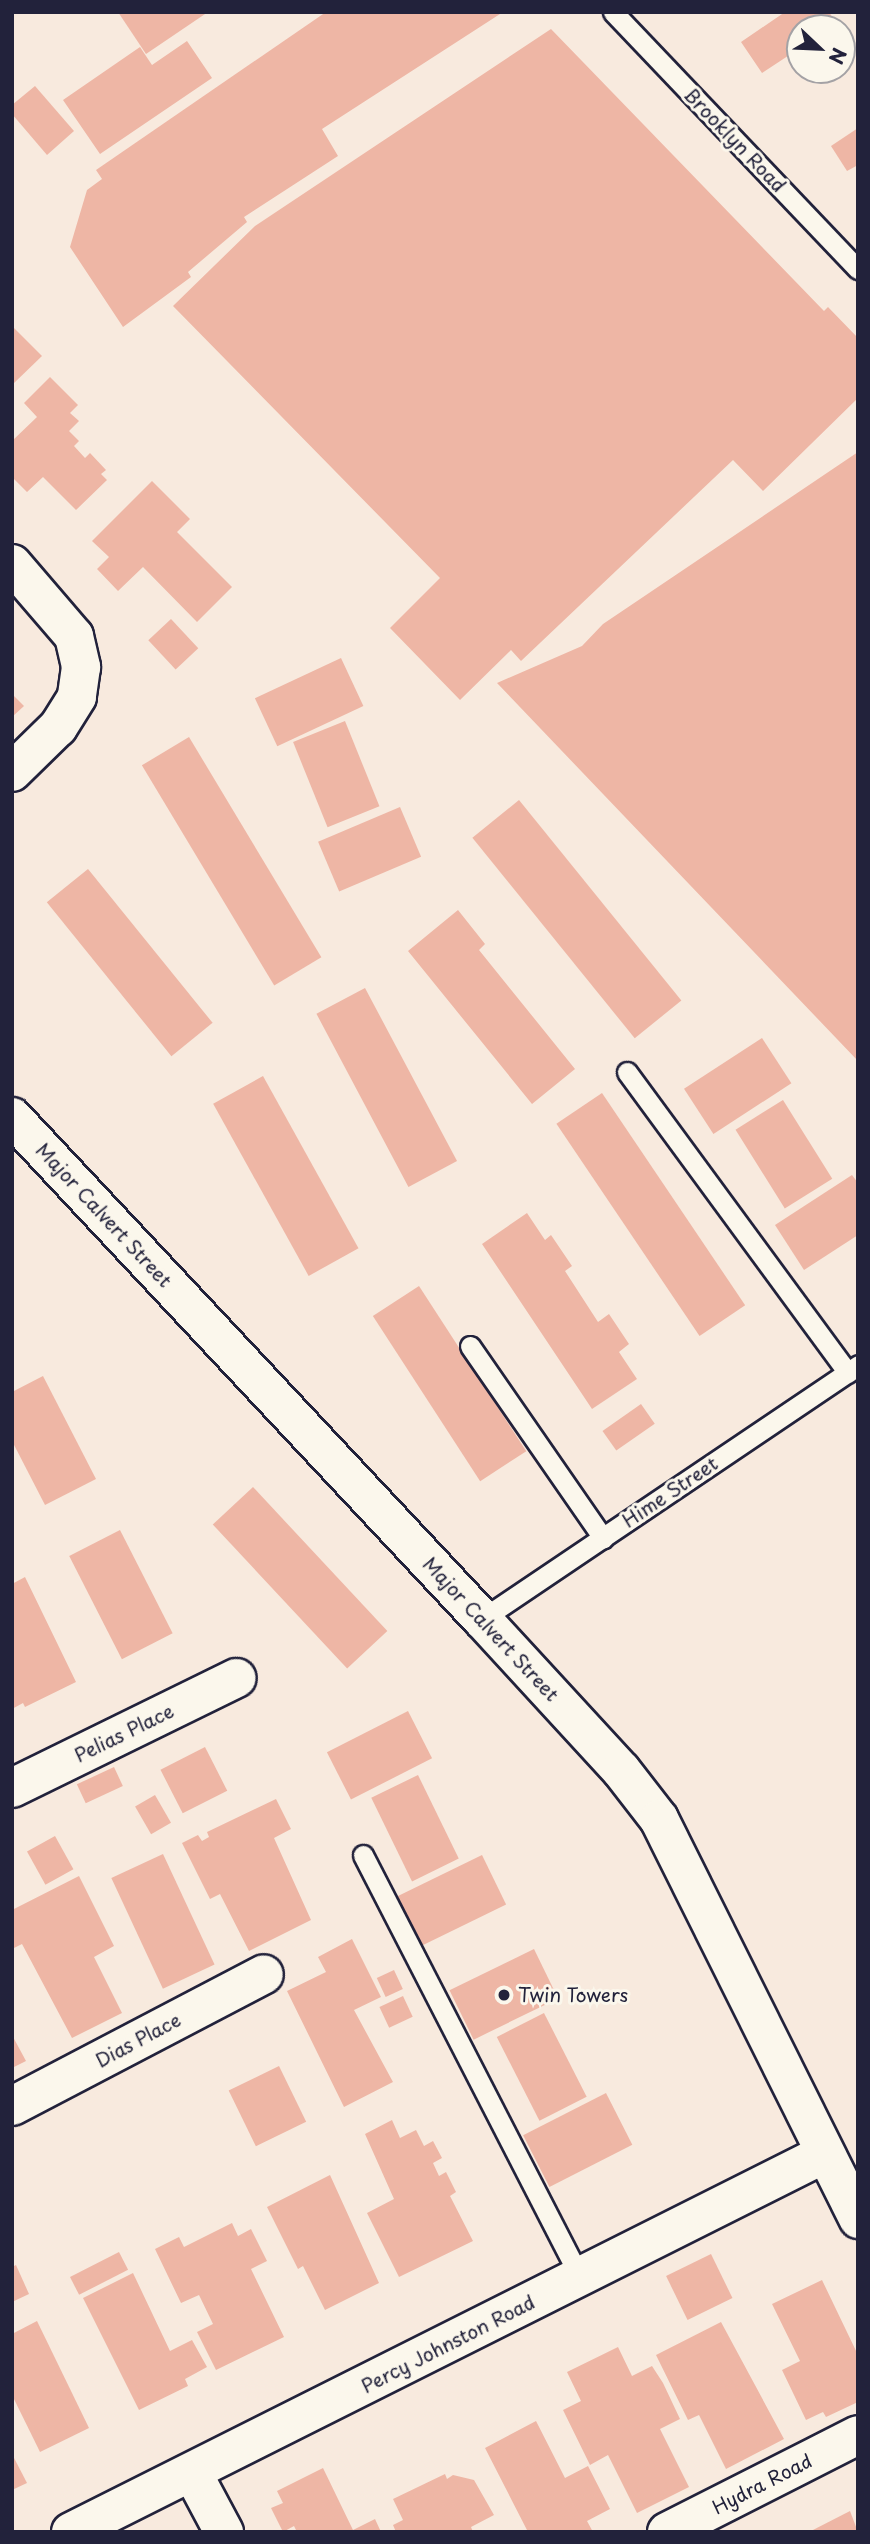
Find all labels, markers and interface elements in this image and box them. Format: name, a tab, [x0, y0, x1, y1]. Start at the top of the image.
north arrow	[786, 14, 856, 84]
text: N	[823, 44, 854, 69]
street label: Brooklyn Road	[680, 83, 790, 197]
street label: Major Calvert Street	[31, 1138, 177, 1292]
street label: Hime Street	[618, 1452, 722, 1532]
street label: Major Calvert Street	[418, 1552, 564, 1706]
street label: Pelias Place	[71, 1699, 177, 1767]
place label: Twin Towers	[518, 1984, 629, 2006]
marker: Twin Towers	[496, 1987, 512, 2003]
street label: Dias Place	[91, 2008, 185, 2072]
street label: Percy Johnston Road	[357, 2290, 539, 2398]
street label: Hydra Road	[708, 2449, 816, 2519]

